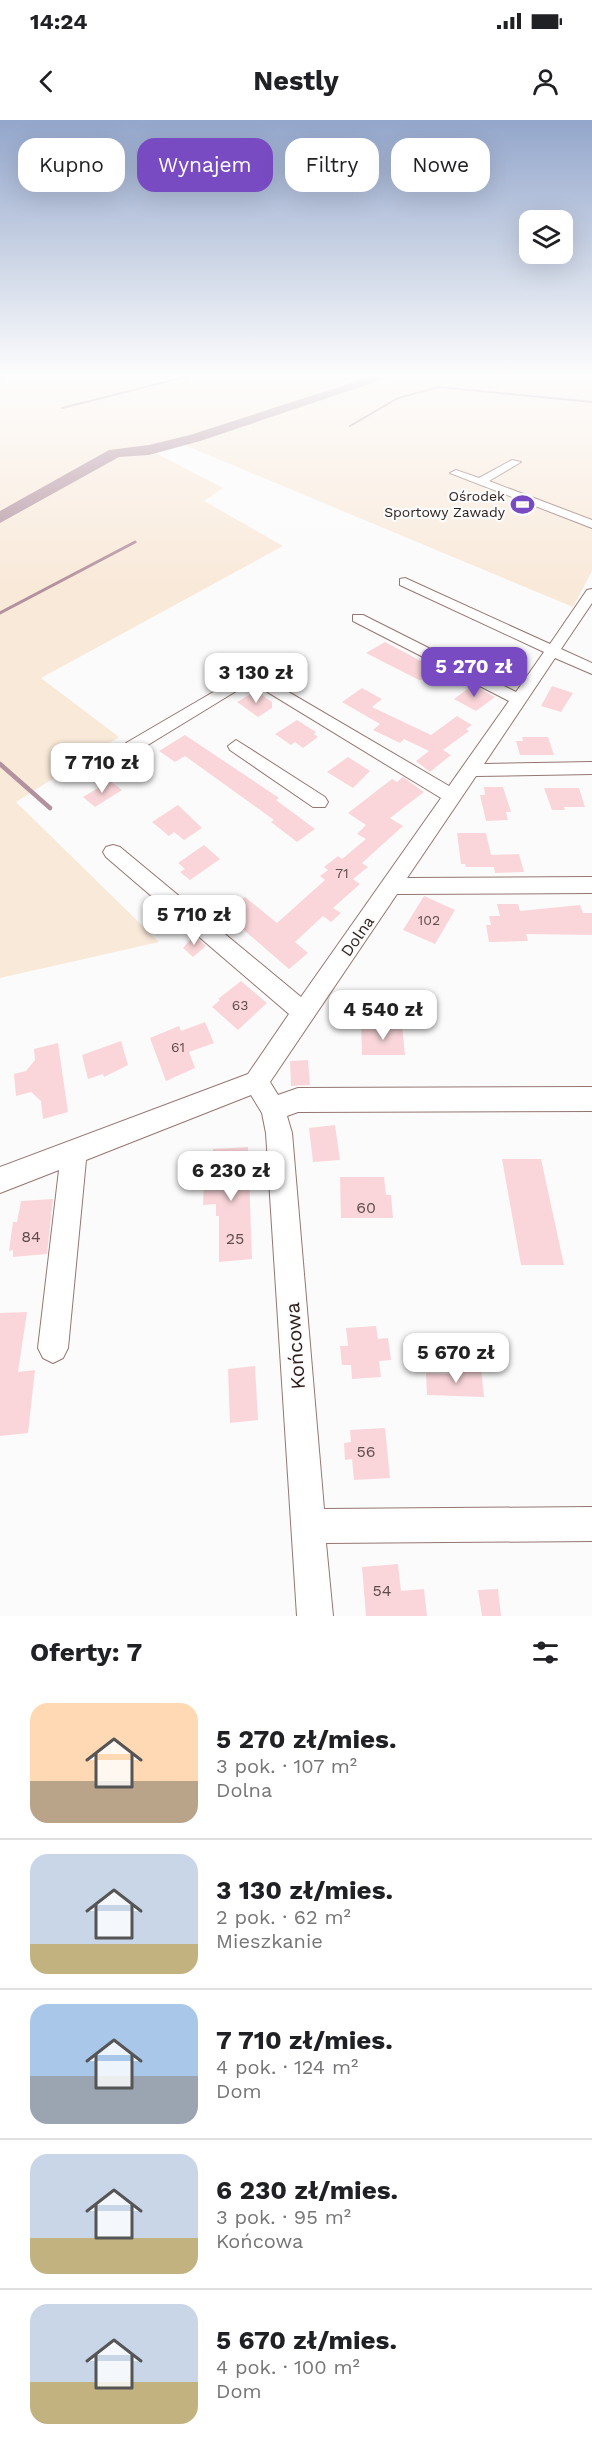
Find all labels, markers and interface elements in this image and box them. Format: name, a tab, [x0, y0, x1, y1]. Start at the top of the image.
text: 14:24	[30, 9, 87, 34]
icon: back	[30, 65, 63, 98]
text: Nestly	[253, 65, 339, 97]
icon: person	[529, 65, 562, 98]
chip: Kupno	[18, 138, 125, 192]
chip: Wynajem	[137, 138, 273, 192]
chip: Filtry	[285, 138, 379, 192]
chip: Nowe	[391, 138, 490, 192]
map controls	[519, 210, 573, 264]
button: layers	[519, 210, 573, 264]
place label: Ośrodek Sportowy Zawady	[384, 488, 506, 520]
sports icon: Ośrodek Sportowy Zawady	[510, 491, 536, 517]
pin: 5 270 zł	[412, 647, 536, 698]
pin: 3 130 zł	[194, 653, 318, 704]
text: 5 270 zł	[435, 654, 513, 678]
text: 3 130 zł	[219, 660, 293, 684]
pin: 7 710 zł	[40, 743, 164, 794]
text: 7 710 zł	[65, 750, 139, 774]
house number: 71	[335, 865, 349, 881]
pin: 5 710 zł	[132, 895, 256, 946]
text: 5 710 zł	[157, 902, 231, 926]
street label: Dolna	[337, 912, 378, 960]
house number: 102	[418, 912, 440, 928]
pin: 4 540 zł	[321, 990, 445, 1041]
house number: 63	[232, 997, 248, 1013]
text: 4 540 zł	[343, 997, 423, 1021]
house number: 61	[171, 1039, 185, 1055]
pin: 6 230 zł	[169, 1151, 293, 1202]
text: 6 230 zł	[192, 1158, 270, 1182]
house number: 60	[356, 1198, 376, 1217]
house number: 84	[21, 1227, 41, 1246]
house number: 25	[226, 1229, 244, 1248]
street label: Końcowa	[280, 1302, 310, 1390]
pin: 5 670 zł	[394, 1333, 518, 1384]
text: 5 670 zł	[417, 1340, 495, 1364]
house number: 56	[356, 1442, 376, 1461]
house number: 54	[372, 1581, 392, 1600]
icon: filters	[529, 1636, 562, 1669]
text: Oferty: 7	[30, 1637, 142, 1667]
text: 5 270 zł/mies.	[216, 1724, 397, 1754]
icon: home	[78, 1727, 150, 1799]
text: 3 pok. · 107 m²	[216, 1754, 357, 1778]
text: Dolna	[216, 1778, 272, 1802]
text: 3 130 zł/mies.	[216, 1875, 393, 1905]
icon: home	[78, 1878, 150, 1950]
text: 2 pok. · 62 m²	[216, 1905, 351, 1929]
text: Mieszkanie	[216, 1929, 323, 1953]
text: 7 710 zł/mies.	[216, 2025, 393, 2055]
icon: home	[78, 2028, 150, 2100]
text: 4 pok. · 124 m²	[216, 2055, 358, 2079]
text: Dom	[216, 2079, 261, 2103]
text: 6 230 zł/mies.	[216, 2175, 398, 2205]
icon: home	[78, 2178, 150, 2250]
text: 3 pok. · 95 m²	[216, 2205, 351, 2229]
text: Końcowa	[216, 2229, 303, 2253]
text: 5 670 zł/mies.	[216, 2325, 397, 2355]
icon: home	[78, 2328, 150, 2400]
text: 4 pok. · 100 m²	[216, 2355, 360, 2379]
text: Dom	[216, 2379, 261, 2403]

